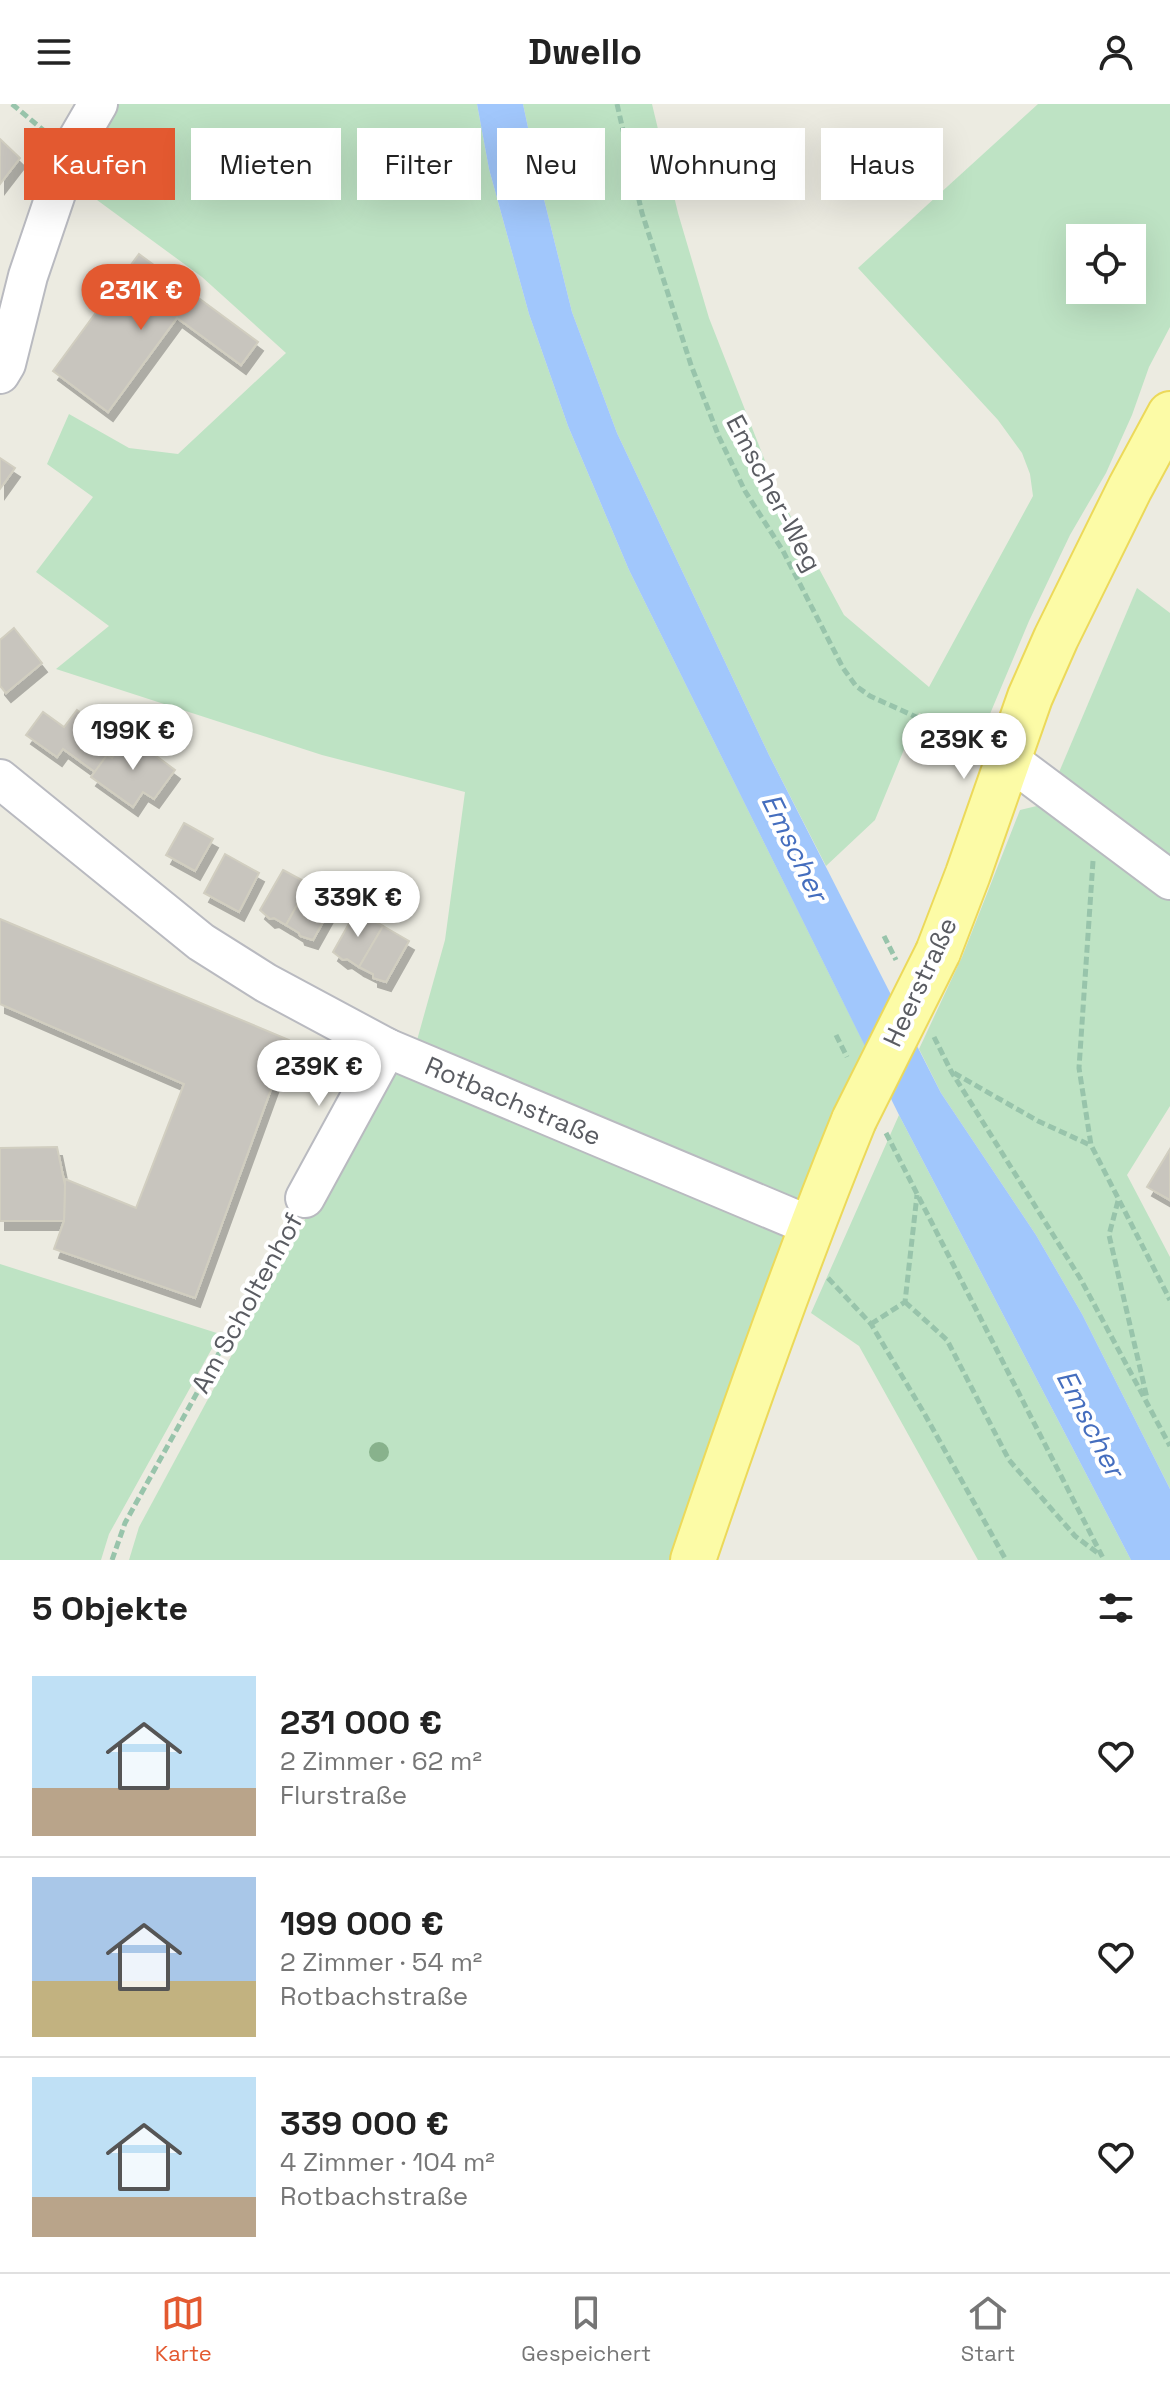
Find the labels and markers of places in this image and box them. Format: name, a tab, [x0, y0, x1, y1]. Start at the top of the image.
pin: 231K €	[76, 264, 206, 332]
pin: 199K €	[68, 704, 198, 772]
pin: 239K €	[899, 713, 1029, 781]
pin: 339K €	[293, 871, 423, 939]
pin: 239K €	[254, 1040, 384, 1108]

